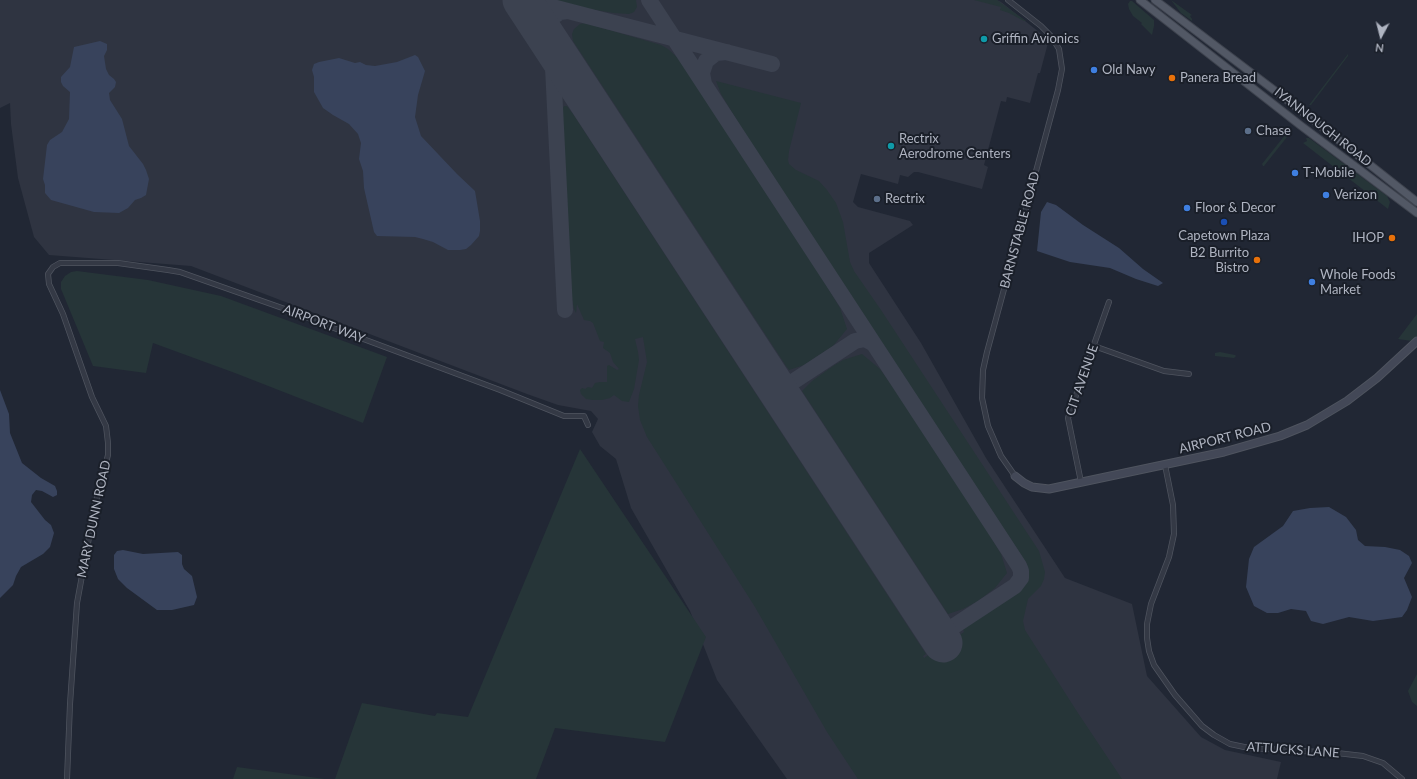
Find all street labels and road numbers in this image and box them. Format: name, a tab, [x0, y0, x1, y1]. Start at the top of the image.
street label: IYANNOUGH ROAD	[1271, 84, 1375, 170]
street label: BARNSTABLE ROAD	[997, 170, 1043, 290]
street label: AIRPORT WAY	[281, 301, 367, 347]
street label: CIT AVENUE	[1062, 342, 1102, 418]
street label: AIRPORT ROAD	[1177, 419, 1273, 457]
street label: MARY DUNN ROAD	[74, 459, 114, 579]
street label: ATTUCKS LANE	[1246, 739, 1340, 761]

